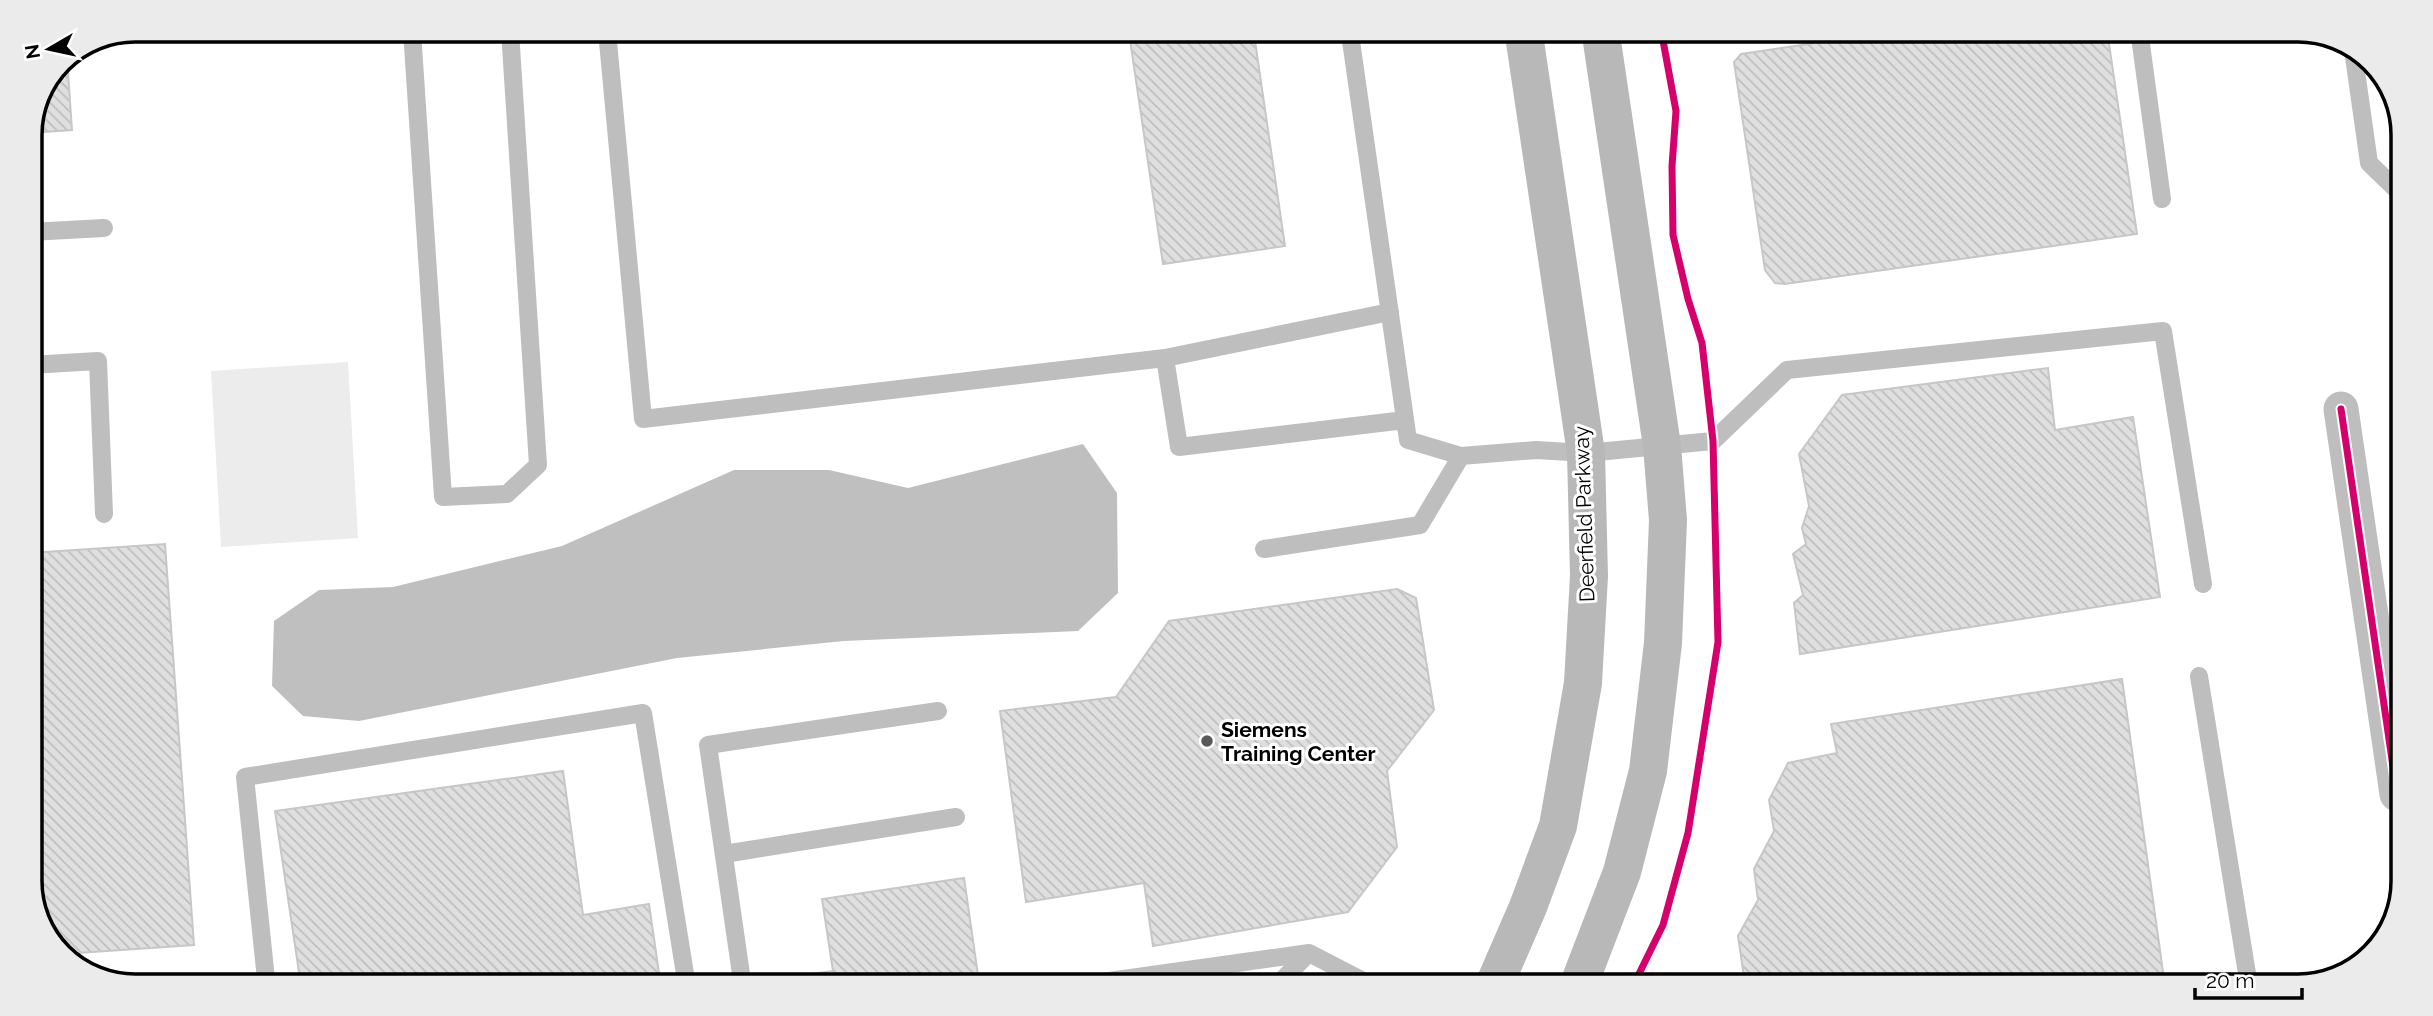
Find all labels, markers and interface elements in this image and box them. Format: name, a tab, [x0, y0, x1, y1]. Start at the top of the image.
north arrow	[14, 14, 84, 84]
text: N	[20, 43, 44, 61]
street label: Deerfield Parkway	[1568, 425, 1600, 603]
place label: Siemens Training Center	[1221, 717, 1376, 766]
marker: Siemens Training Center	[1199, 733, 1215, 749]
scale bar	[2195, 956, 2302, 1000]
text: 20 m	[2206, 968, 2254, 993]

